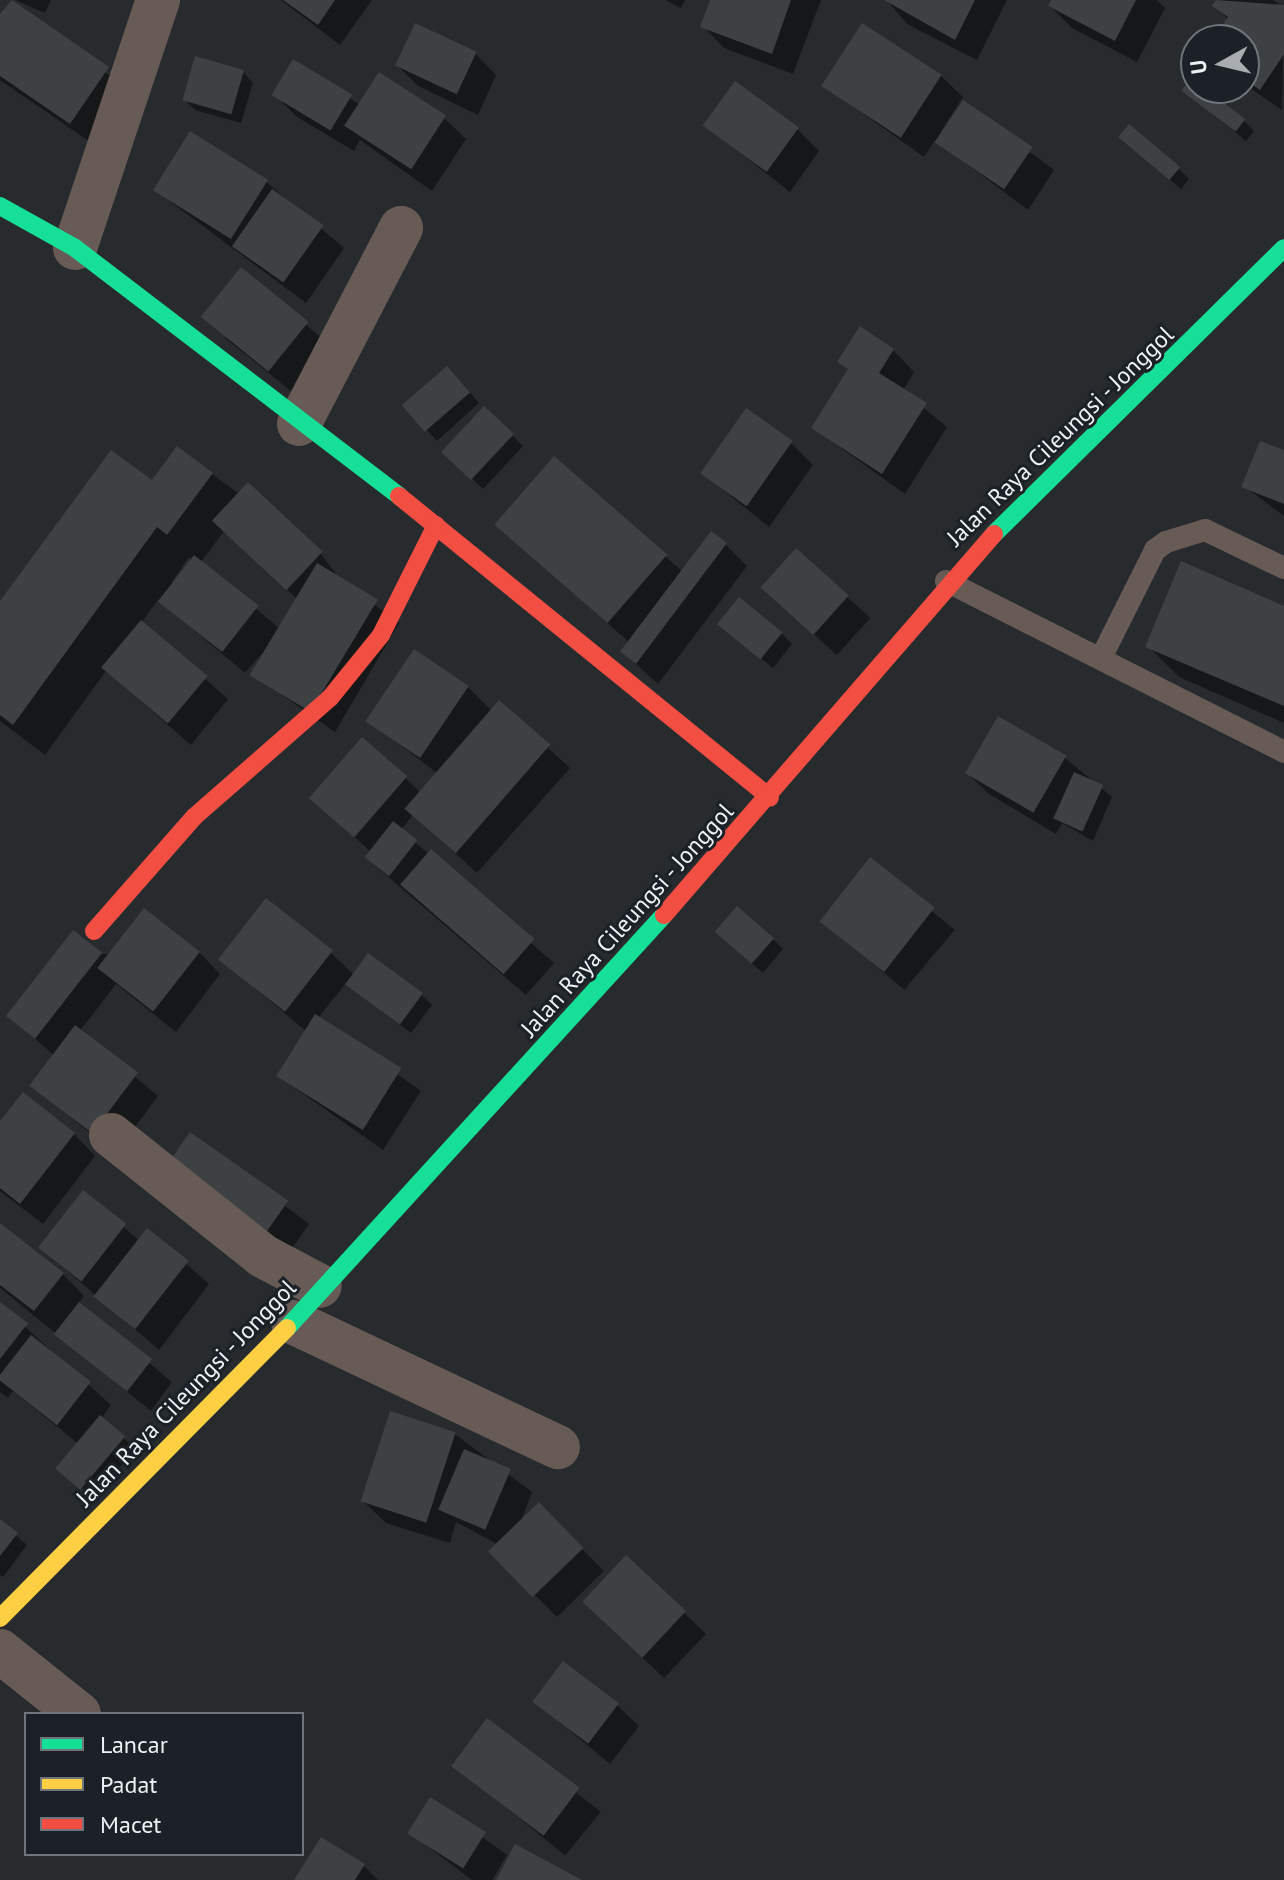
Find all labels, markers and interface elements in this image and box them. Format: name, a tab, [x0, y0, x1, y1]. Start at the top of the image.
north arrow	[1180, 24, 1260, 104]
text: U	[1183, 58, 1213, 76]
street label: Jalan Raya Cileungsi - Jonggol	[939, 319, 1181, 553]
street label: Jalan Raya Cileungsi - Jonggol	[513, 796, 741, 1044]
street label: Jalan Raya Cileungsi - Jonggol	[69, 1272, 303, 1514]
legend	[24, 1712, 304, 1856]
text: Lancar	[100, 1729, 168, 1760]
text: Padat	[100, 1769, 157, 1800]
text: Macet	[100, 1809, 162, 1840]

